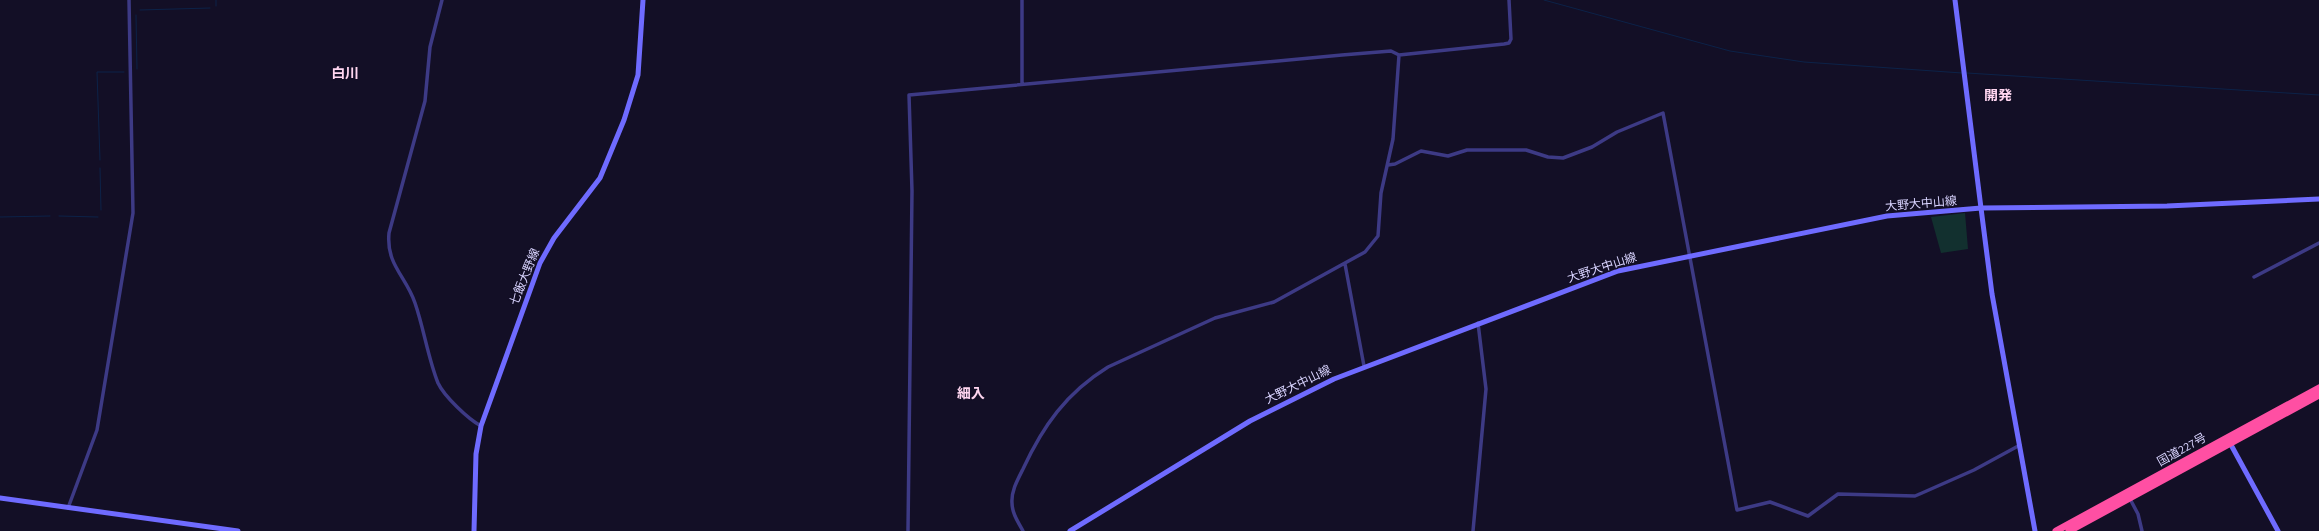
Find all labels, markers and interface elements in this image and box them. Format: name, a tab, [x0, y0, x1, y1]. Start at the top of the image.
district label: 白川	[331, 64, 359, 84]
district label: 開発	[1984, 86, 2012, 106]
street label: 大野大中山線	[1884, 192, 1958, 216]
street label: 七飯大野線	[506, 246, 544, 308]
street label: 大野大中山線	[1565, 249, 1639, 287]
street label: 大野大中山線	[1262, 362, 1334, 408]
district label: 細入	[957, 384, 985, 404]
street label: 国道227号	[2154, 429, 2210, 471]

